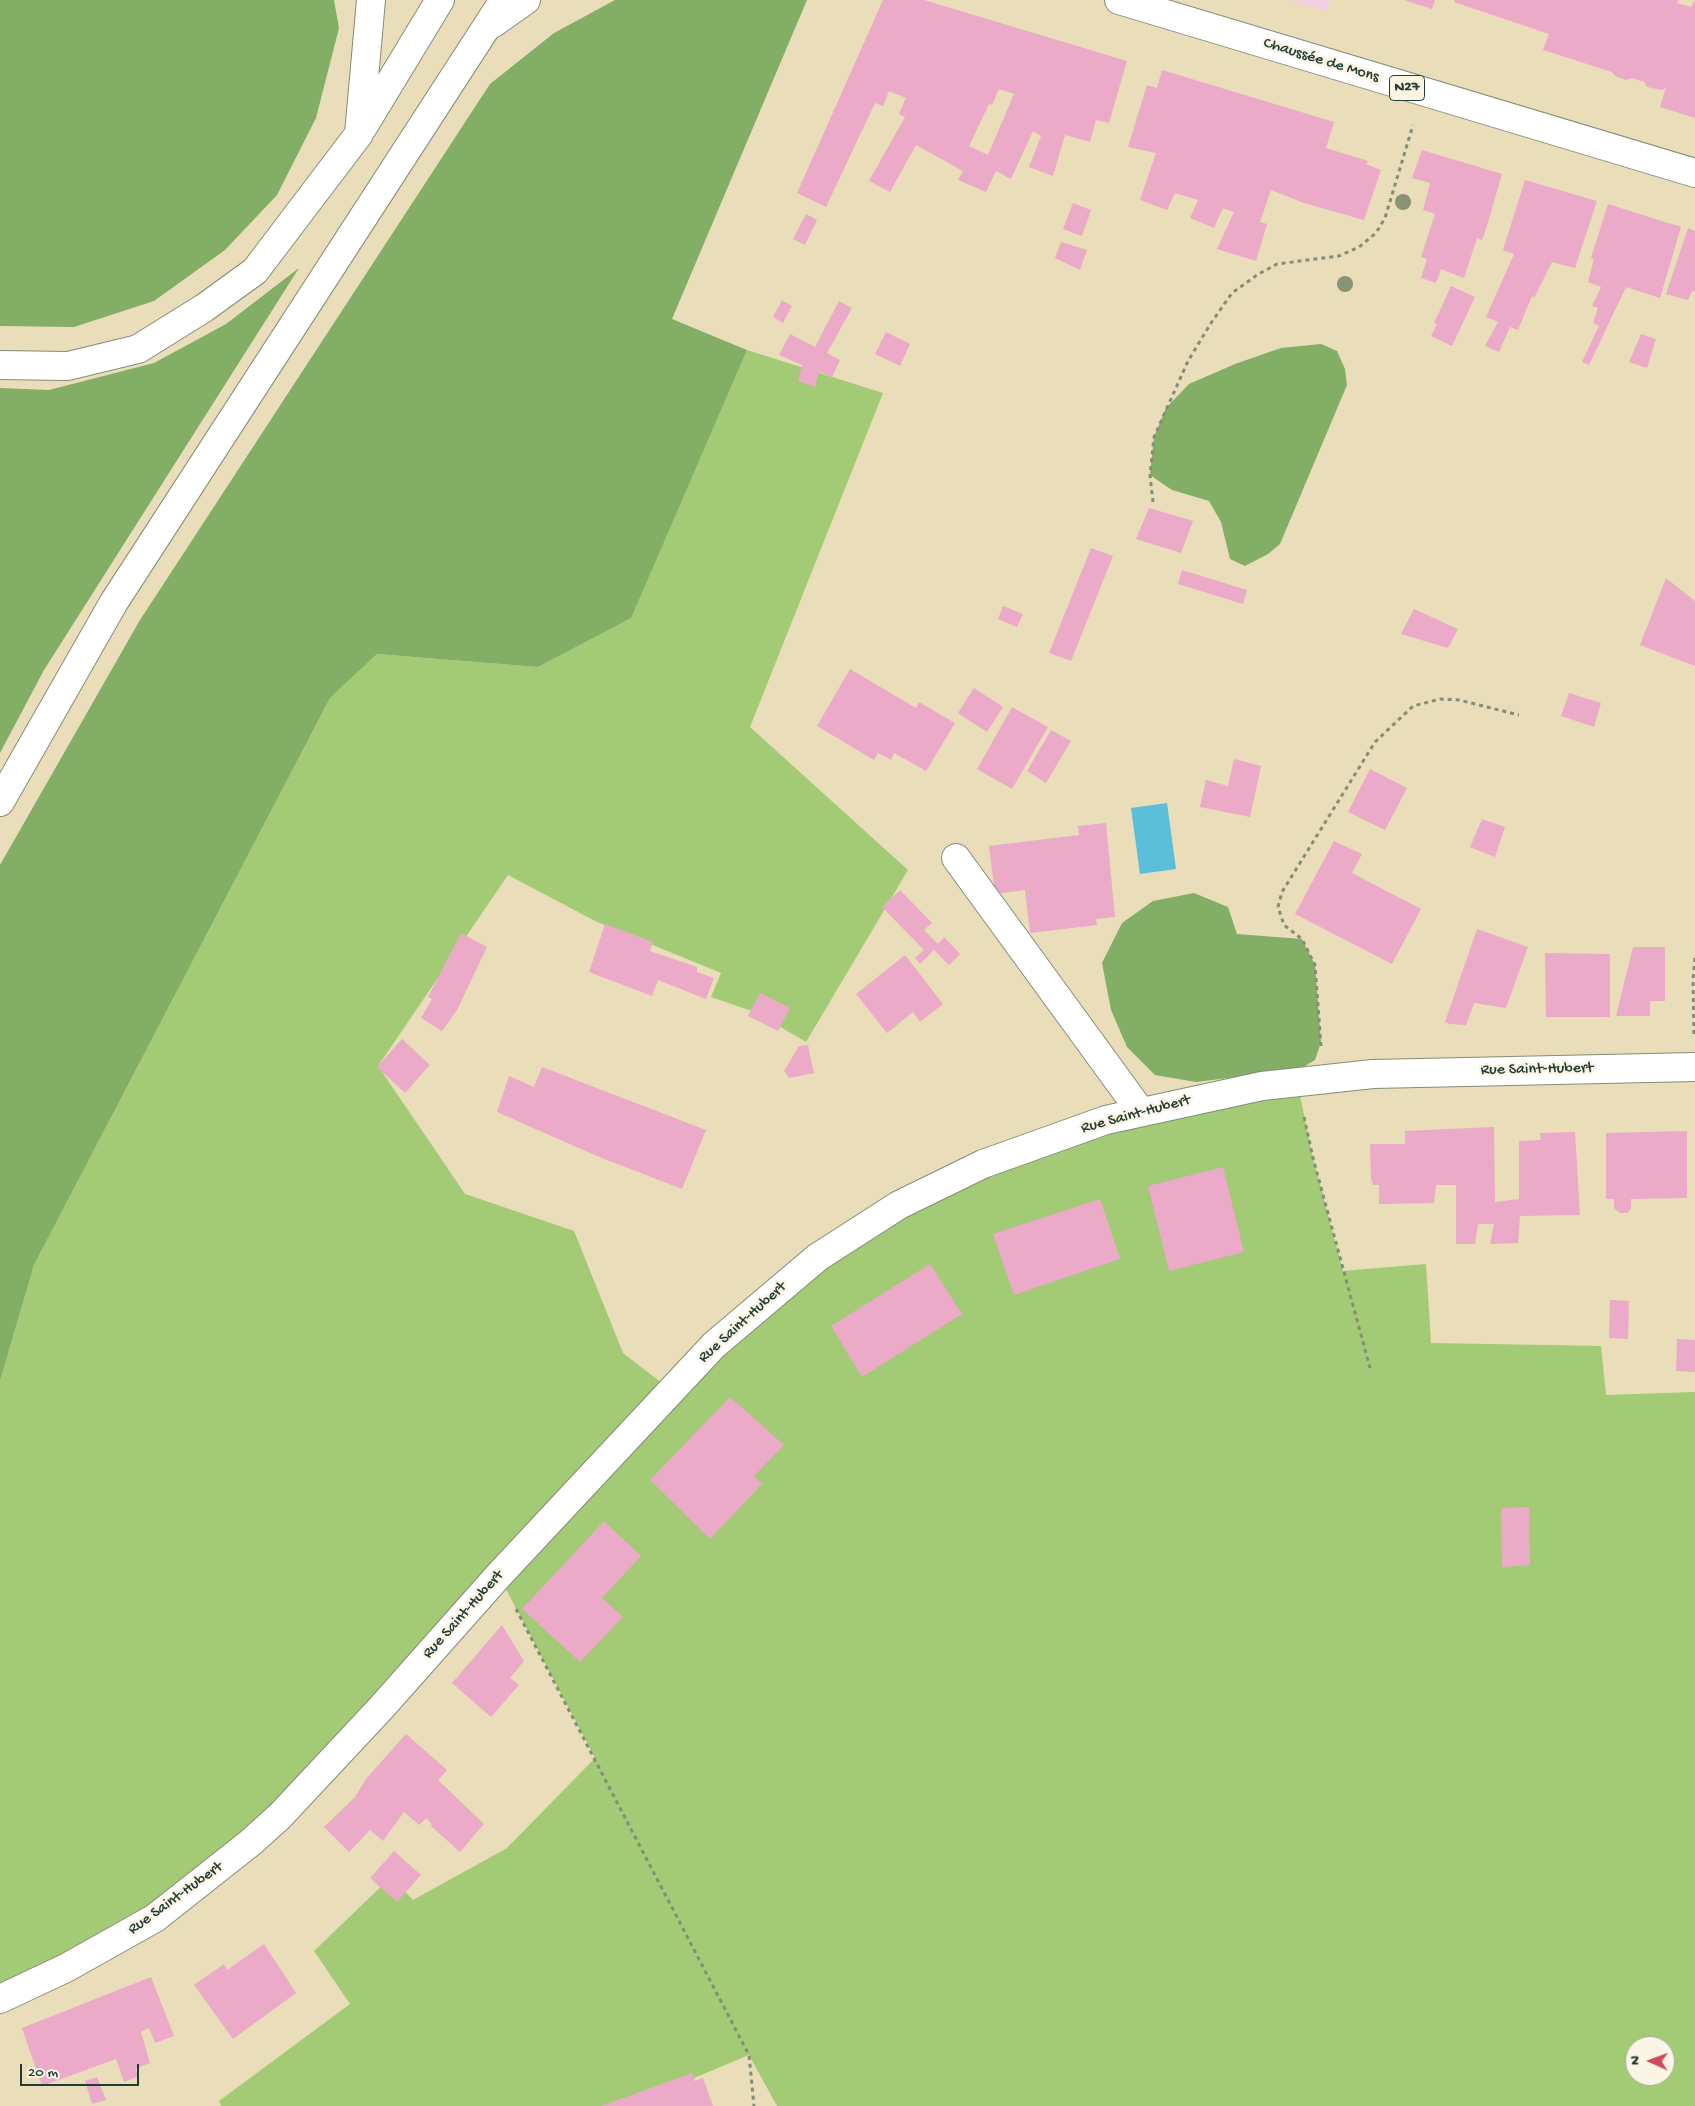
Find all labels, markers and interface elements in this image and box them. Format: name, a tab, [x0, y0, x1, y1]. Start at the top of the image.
street label: Chaussée de Mons	[1261, 34, 1381, 88]
road number: N27	[1390, 76, 1424, 100]
street label: Rue Saint-Hubert	[1481, 1059, 1593, 1081]
street label: Rue Saint-Hubert	[1079, 1091, 1193, 1139]
street label: Rue Saint-Hubert	[695, 1278, 791, 1368]
street label: Rue Saint-Hubert	[419, 1567, 509, 1663]
street label: Rue Saint-Hubert	[125, 1858, 227, 1940]
north arrow	[1625, 2036, 1675, 2086]
scale bar	[22, 2054, 141, 2086]
text: N	[1627, 2056, 1644, 2065]
text: 20 m	[28, 2064, 58, 2082]

